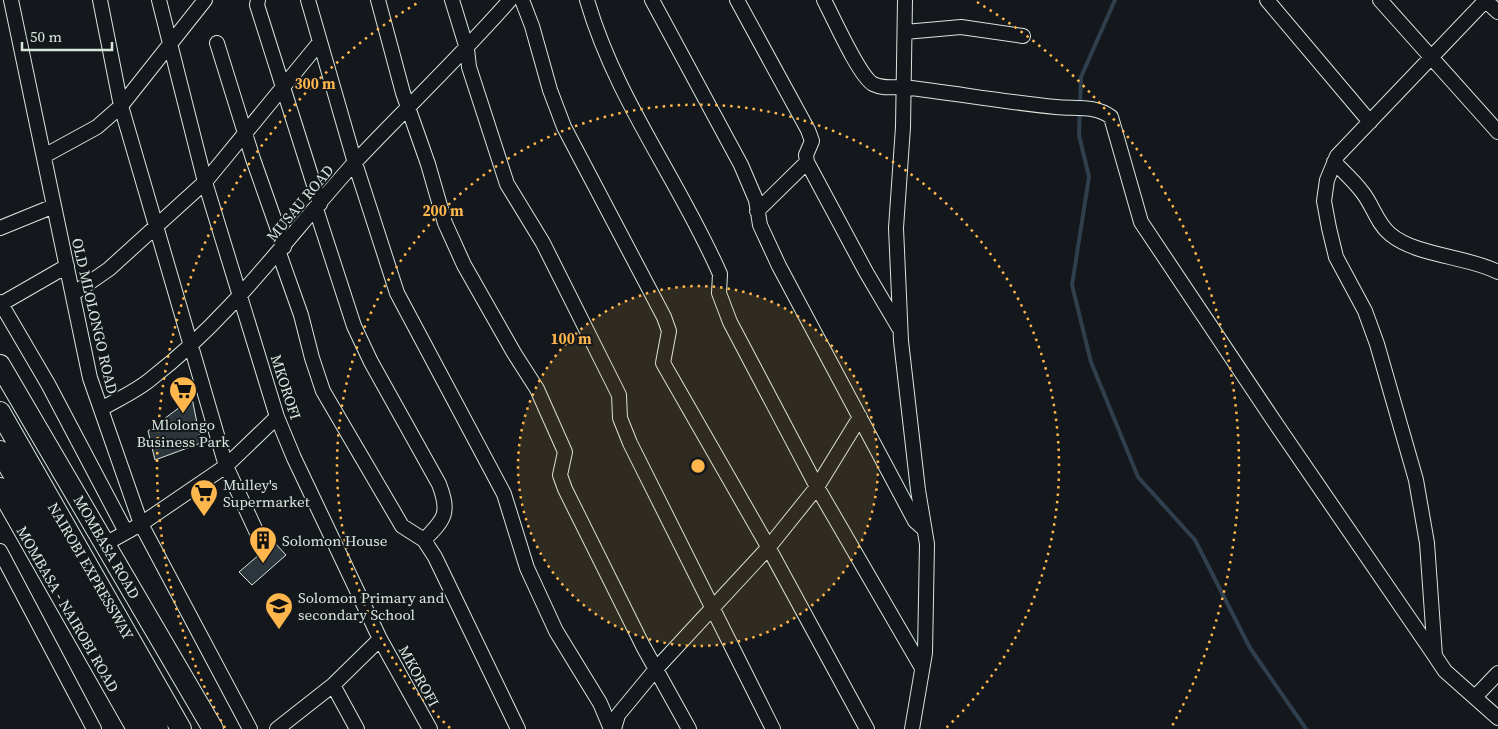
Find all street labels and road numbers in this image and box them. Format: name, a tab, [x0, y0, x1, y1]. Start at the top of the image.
street label: MUSAU ROAD	[261, 160, 339, 246]
street label: OLD MLOLONGO ROAD	[67, 236, 123, 396]
street label: MKOROFI	[266, 352, 306, 422]
street label: MOMBASA ROAD	[69, 491, 145, 603]
street label: NAIROBI EXPRESSWAY	[43, 498, 139, 644]
street label: MOMBASA - NAIROBI ROAD	[12, 522, 124, 696]
street label: MKOROFI	[394, 642, 444, 710]

